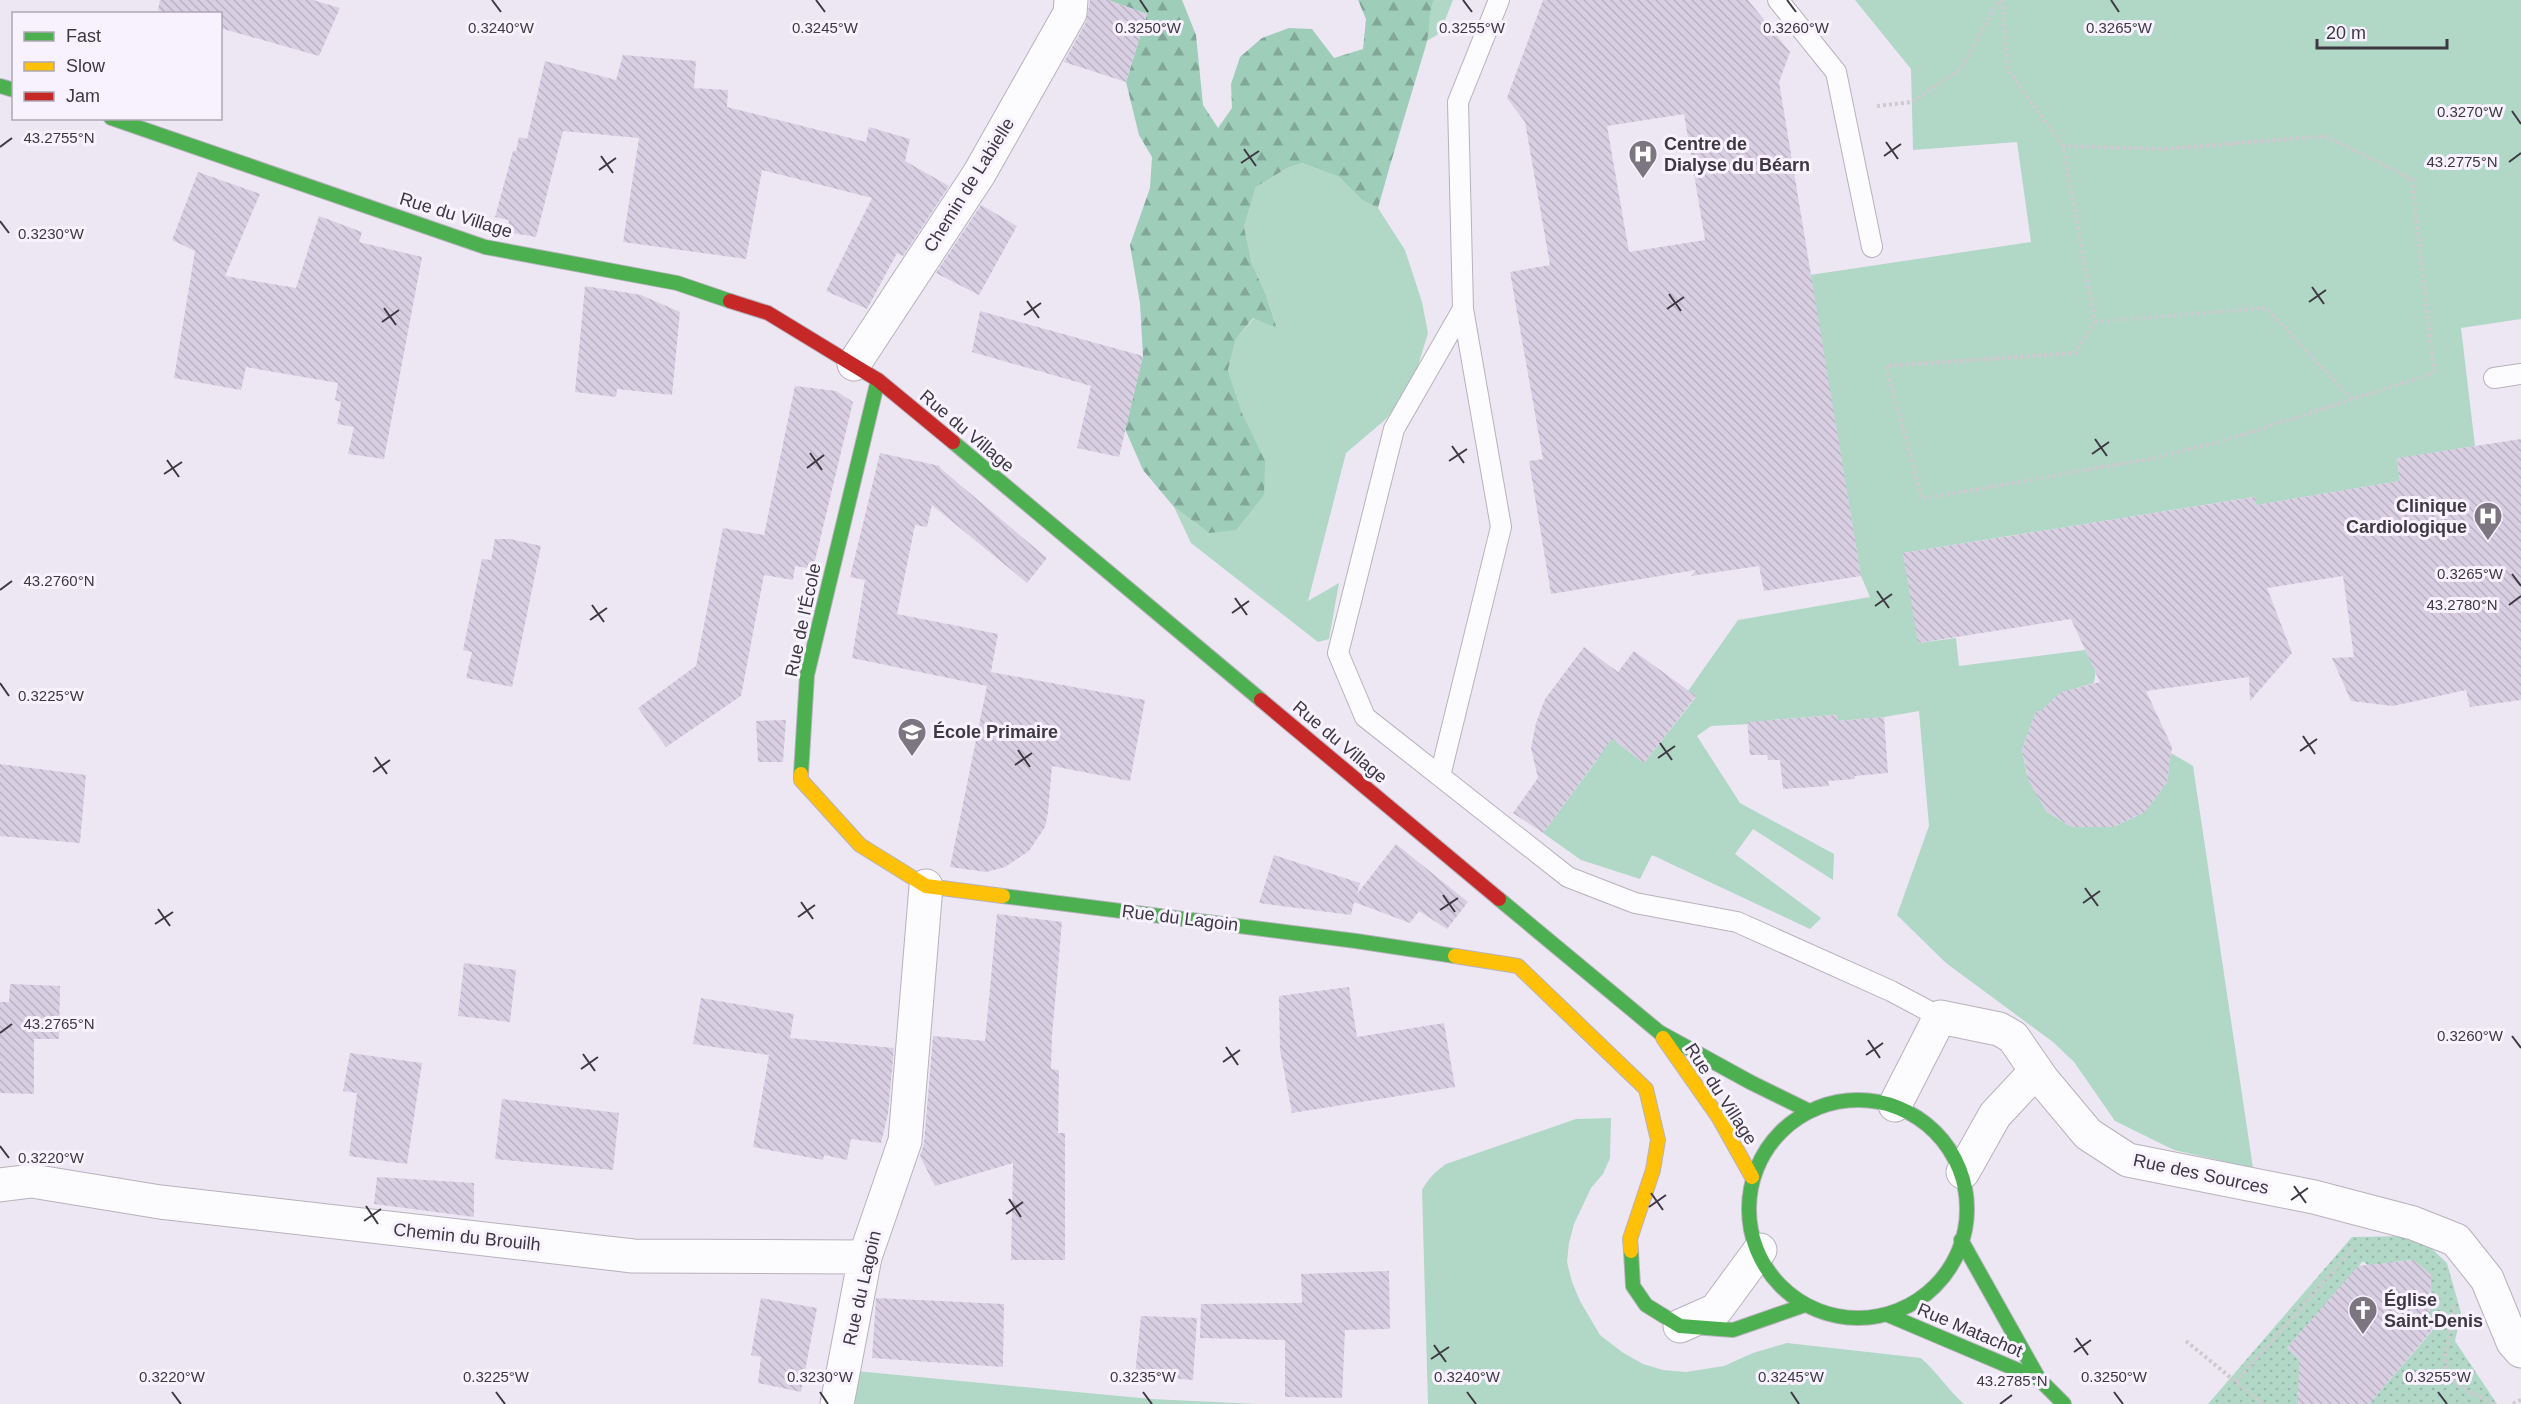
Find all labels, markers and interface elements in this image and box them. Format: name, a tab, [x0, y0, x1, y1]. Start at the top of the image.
legend	[12, 12, 222, 120]
scale bar	[2317, 12, 2448, 50]
text: 0.3240°W	[468, 19, 535, 36]
text: 0.3245°W	[792, 19, 859, 36]
text: 0.3250°W	[1115, 19, 1182, 36]
text: 0.3255°W	[1439, 19, 1506, 36]
text: 0.3260°W	[1763, 19, 1830, 36]
text: 0.3265°W	[2086, 19, 2153, 36]
text: 20 m	[2326, 23, 2366, 43]
text: Fast	[66, 26, 101, 46]
text: Slow	[66, 56, 106, 76]
text: Jam	[66, 86, 100, 106]
text: 0.3270°W	[2437, 103, 2504, 120]
street label: Chemin de Labielle	[920, 114, 1018, 256]
text: 43.2755°N	[23, 129, 95, 146]
place label: Centre de Dialyse du Béarn	[1664, 134, 1810, 175]
hospital icon: Centre de Dialyse du Béarn	[1627, 138, 1659, 180]
text: 43.2775°N	[2426, 153, 2498, 170]
street label: Rue du Village	[397, 188, 515, 242]
text: 0.3230°W	[18, 225, 85, 242]
street label: Rue du Village	[916, 386, 1018, 476]
place label: Clinique Cardiologique	[2346, 496, 2467, 537]
hospital icon: Clinique Cardiologique	[2472, 500, 2504, 542]
street label: Rue de l'École	[781, 561, 825, 679]
text: 0.3265°W	[2437, 565, 2504, 582]
text: 43.2760°N	[23, 572, 95, 589]
text: 43.2780°N	[2426, 596, 2498, 613]
text: 0.3225°W	[18, 687, 85, 704]
street label: Rue du Village	[1289, 697, 1391, 787]
school or university icon: École Primaire	[896, 716, 928, 758]
place label: École Primaire	[933, 721, 1058, 742]
street label: Rue du Lagoin	[1121, 901, 1239, 935]
text: 43.2765°N	[23, 1015, 95, 1032]
text: 0.3260°W	[2437, 1027, 2504, 1044]
street label: Rue du Village	[1681, 1040, 1761, 1148]
text: 0.3220°W	[18, 1149, 85, 1166]
street label: Rue des Sources	[2131, 1150, 2271, 1198]
street label: Chemin du Brouilh	[392, 1219, 542, 1255]
street label: Rue du Lagoin	[839, 1229, 885, 1347]
place label: Église Saint-Denis	[2384, 1289, 2483, 1331]
church icon: Église Saint-Denis	[2347, 1294, 2379, 1336]
street label: Rue Matachot	[1915, 1299, 2025, 1361]
text: 0.3220°W	[139, 1368, 206, 1385]
text: 0.3225°W	[463, 1368, 530, 1385]
text: 0.3230°W	[787, 1368, 854, 1385]
text: 0.3235°W	[1110, 1368, 1177, 1385]
text: 0.3240°W	[1434, 1368, 1501, 1385]
text: 0.3245°W	[1758, 1368, 1825, 1385]
text: 0.3250°W	[2081, 1368, 2148, 1385]
text: 0.3255°W	[2405, 1368, 2472, 1385]
text: 43.2785°N	[1976, 1372, 2048, 1389]

